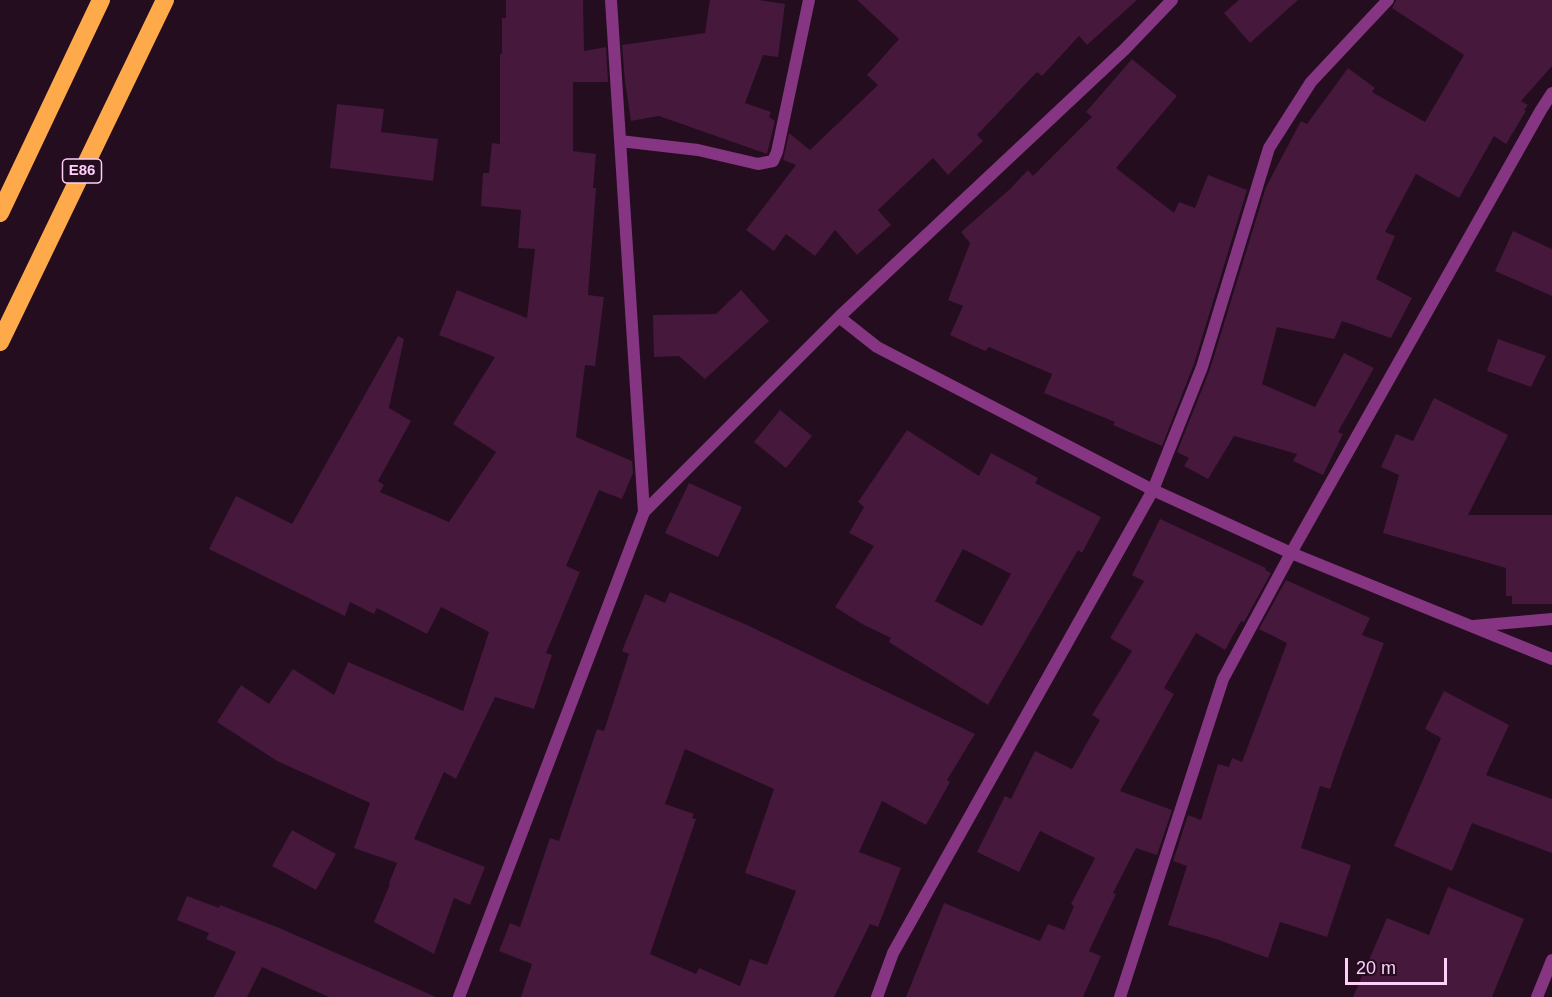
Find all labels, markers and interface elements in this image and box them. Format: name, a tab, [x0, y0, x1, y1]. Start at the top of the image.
road number: E86	[62, 159, 101, 183]
scale bar	[1348, 946, 1450, 984]
text: 20 m	[1356, 958, 1396, 978]

